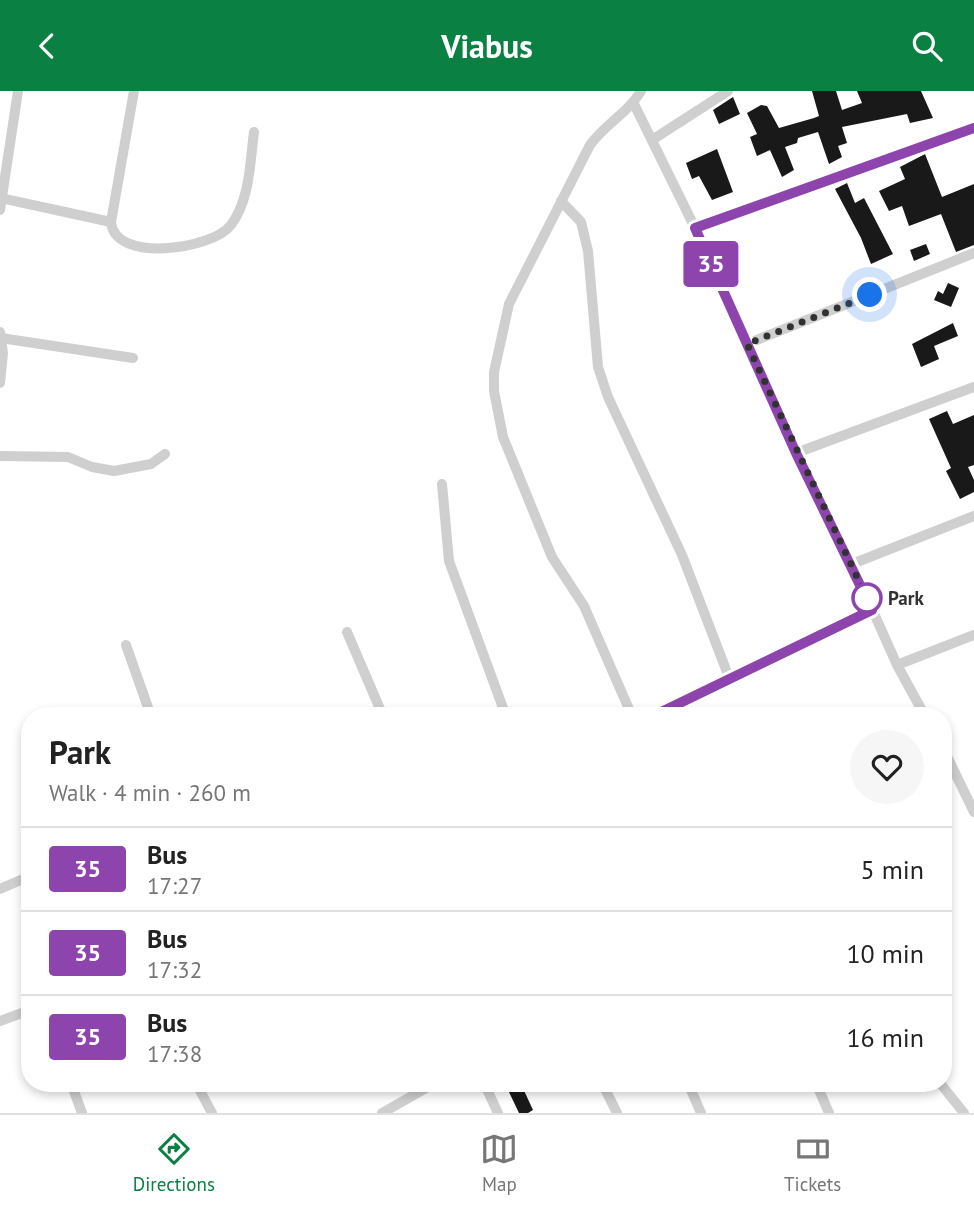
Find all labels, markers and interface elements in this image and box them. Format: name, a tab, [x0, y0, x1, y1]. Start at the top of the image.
text: Viabus	[441, 25, 533, 67]
icon: back	[28, 27, 66, 65]
icon: search	[908, 27, 946, 65]
line badge: 35	[680, 241, 742, 287]
text: 35	[697, 248, 725, 279]
your location	[852, 277, 887, 312]
marker: Park	[852, 583, 882, 613]
place label: Park	[888, 586, 924, 610]
text: Park	[49, 730, 111, 773]
button: heart	[850, 730, 924, 804]
text: Walk · 4 min · 260 m	[49, 778, 251, 807]
text: Bus	[147, 838, 187, 871]
text: 35	[74, 853, 101, 884]
text: 5 min	[861, 853, 924, 886]
text: 17:27	[147, 871, 202, 900]
text: Bus	[147, 922, 187, 955]
text: 35	[74, 937, 101, 968]
text: 10 min	[846, 937, 924, 970]
text: 17:32	[147, 955, 202, 984]
text: Bus	[147, 1006, 187, 1039]
text: 35	[74, 1021, 101, 1052]
text: 16 min	[846, 1021, 924, 1054]
text: 17:38	[147, 1039, 202, 1068]
tab: Directions	[133, 1130, 215, 1196]
tab: Map	[480, 1130, 518, 1196]
tab: Tickets	[784, 1130, 841, 1196]

